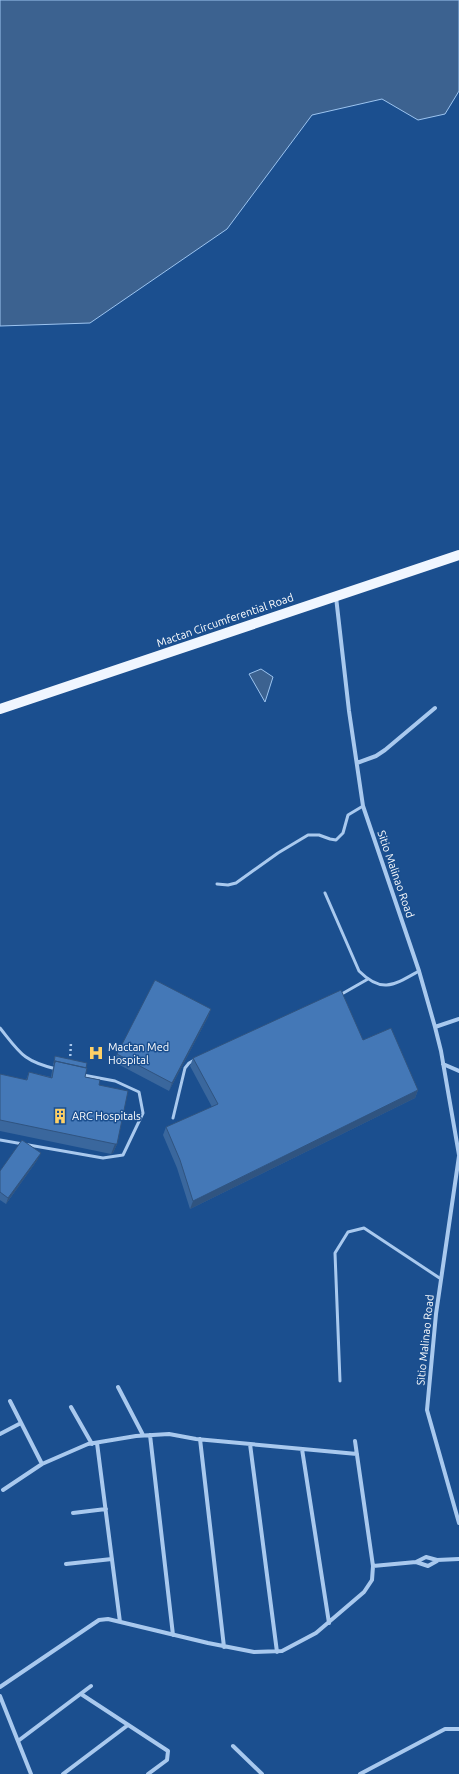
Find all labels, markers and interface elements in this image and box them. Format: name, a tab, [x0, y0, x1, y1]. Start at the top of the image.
street label: Mactan Circumferential Road	[155, 591, 295, 649]
street label: Sitio Malinao Road	[375, 829, 417, 919]
place label: Mactan Med Hospital	[108, 1041, 169, 1066]
hospital icon: Mactan Med Hospital	[87, 1044, 105, 1062]
building icon: ARC Hospitals	[51, 1107, 69, 1125]
place label: ARC Hospitals	[72, 1110, 141, 1122]
street label: Sitio Malinao Road	[414, 1294, 436, 1386]

